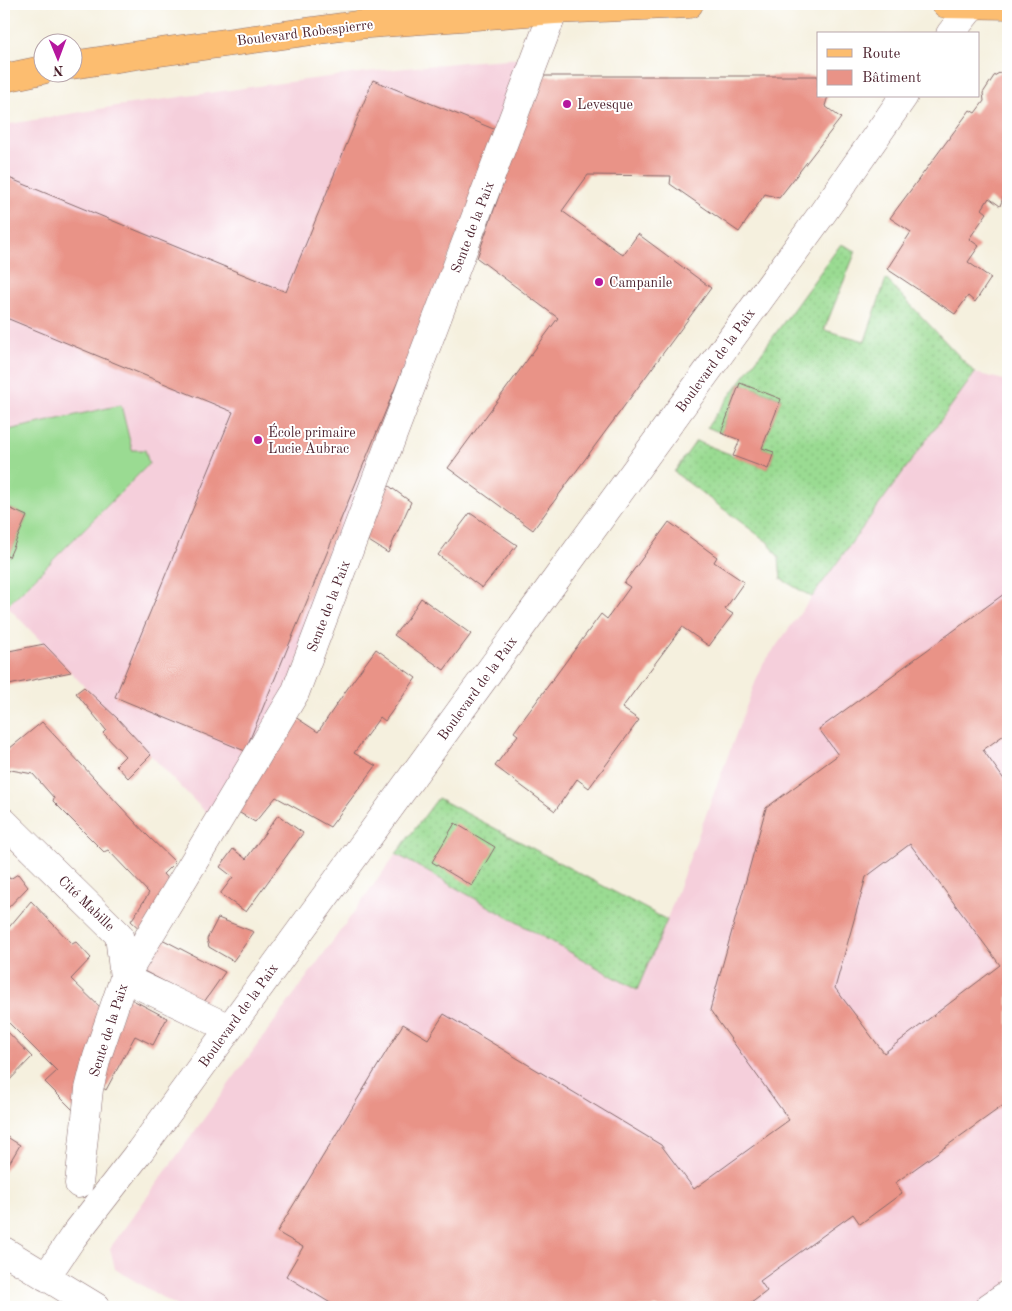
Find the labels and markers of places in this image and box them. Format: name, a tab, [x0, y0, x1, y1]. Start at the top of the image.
marker: Levesque	[561, 98, 573, 110]
place label: Levesque	[577, 98, 633, 112]
marker: Campanile	[593, 276, 605, 288]
place label: Campanile	[609, 276, 672, 290]
place label: École primaire Lucie Aubrac	[268, 423, 356, 456]
marker: École primaire Lucie Aubrac	[252, 434, 264, 446]

